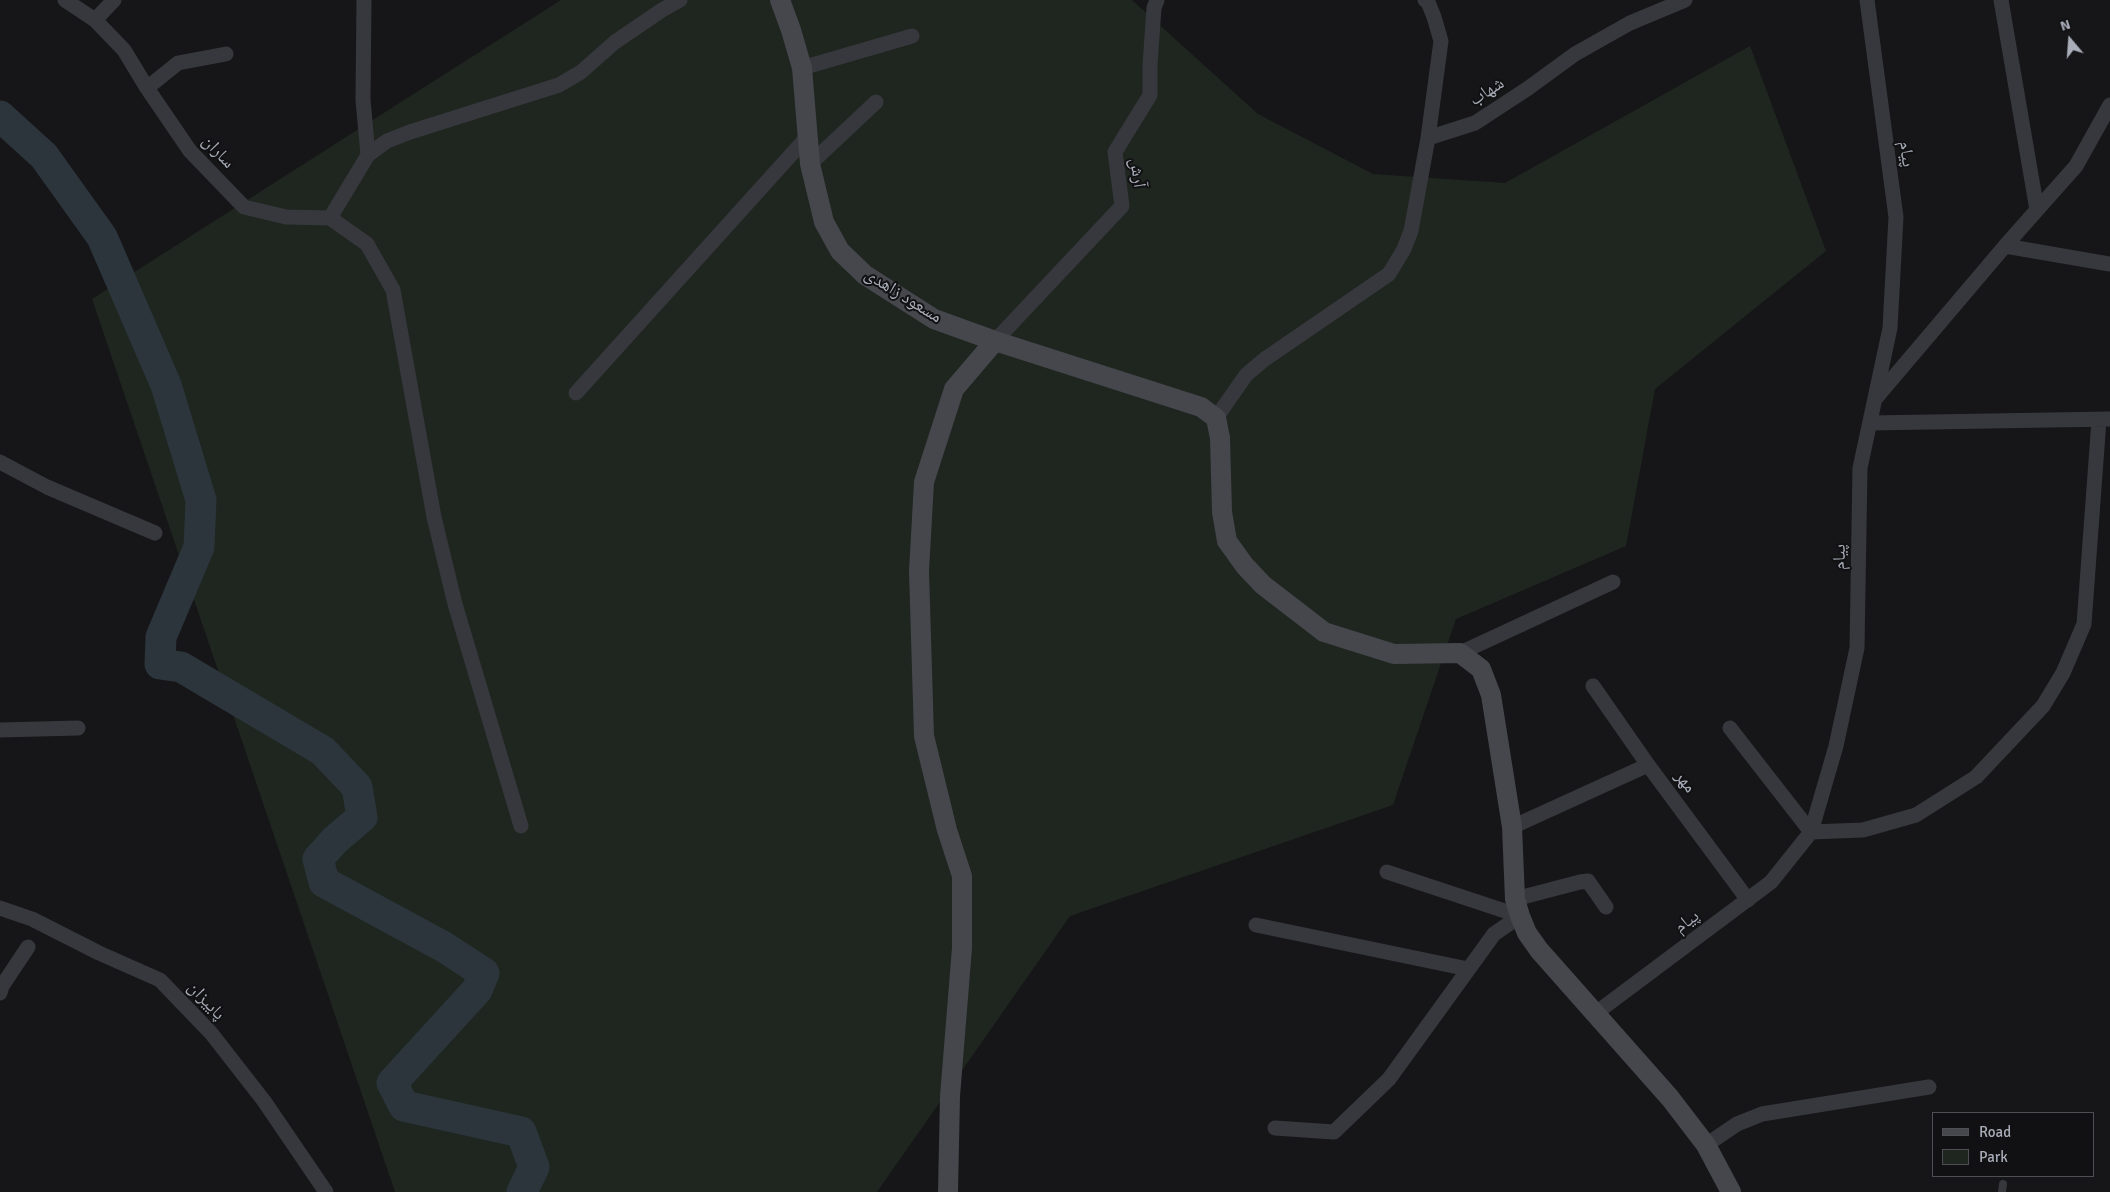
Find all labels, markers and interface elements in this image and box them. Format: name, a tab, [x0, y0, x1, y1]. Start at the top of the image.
north arrow	[2045, 15, 2095, 65]
text: N	[2058, 16, 2072, 35]
street label: شهاب	[1466, 73, 1508, 111]
street label: ساران	[197, 131, 239, 173]
street label: پیام	[1893, 140, 1919, 168]
street label: آرش	[1124, 157, 1150, 189]
street label: مسعود زاهدی	[860, 264, 946, 328]
street label: پیام	[1829, 544, 1851, 570]
street label: مهر	[1670, 767, 1700, 797]
street label: پیام	[1670, 906, 1704, 938]
street label: پاییزان	[183, 977, 229, 1025]
legend	[1932, 1112, 2095, 1177]
text: Road	[1979, 1123, 2011, 1141]
text: Park	[1979, 1148, 2008, 1166]

